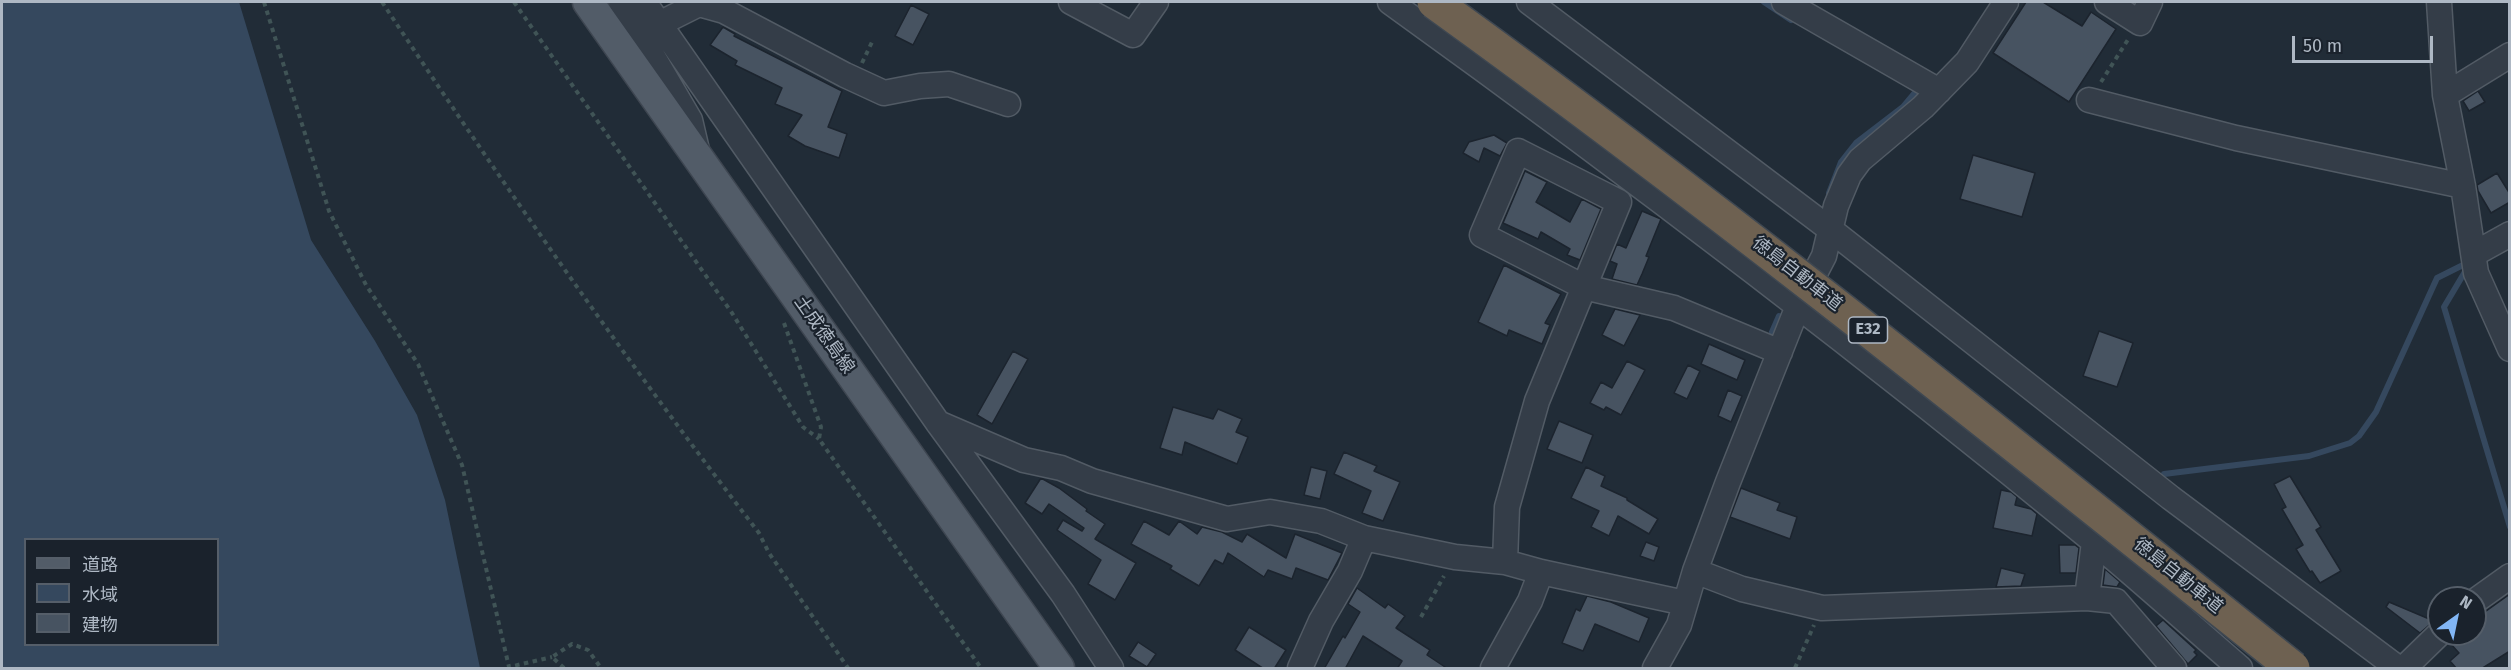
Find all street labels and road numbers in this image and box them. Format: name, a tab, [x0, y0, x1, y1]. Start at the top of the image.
street label: 徳島自動車道	[1748, 232, 1846, 316]
street label: 土成徳島線	[789, 292, 859, 378]
road number: E32	[1848, 317, 1888, 343]
street label: 徳島自動車道	[2129, 534, 2227, 618]

